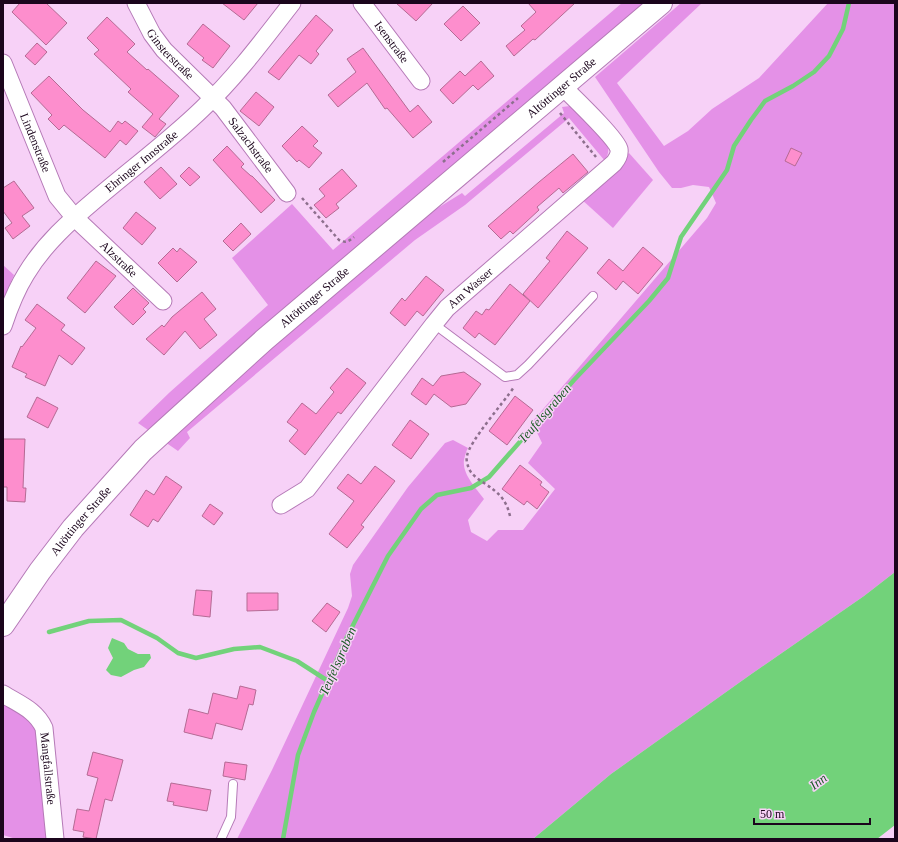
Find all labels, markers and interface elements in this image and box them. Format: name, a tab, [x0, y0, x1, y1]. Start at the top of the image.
street label: Isenstraße	[371, 18, 412, 66]
street label: Ginsterstraße	[144, 26, 197, 82]
street label: Altöttinger Straße	[524, 54, 599, 121]
street label: Lindenstraße	[17, 111, 54, 174]
street label: Salzachstraße	[225, 114, 276, 176]
street label: Ehringer Innstraße	[102, 127, 181, 195]
street label: Alzstraße	[97, 238, 140, 280]
street label: Altöttinger Straße	[277, 264, 352, 331]
street label: Am Wasser	[445, 265, 496, 311]
water label: Teufelsgraben	[515, 381, 574, 446]
street label: Altöttinger Straße	[47, 483, 114, 558]
water label: Teufelsgraben	[316, 625, 359, 698]
street label: Mangfallstraße	[37, 732, 59, 805]
water label: Inn	[806, 770, 830, 793]
scale bar	[754, 800, 870, 826]
text: 50 m	[760, 807, 785, 821]

